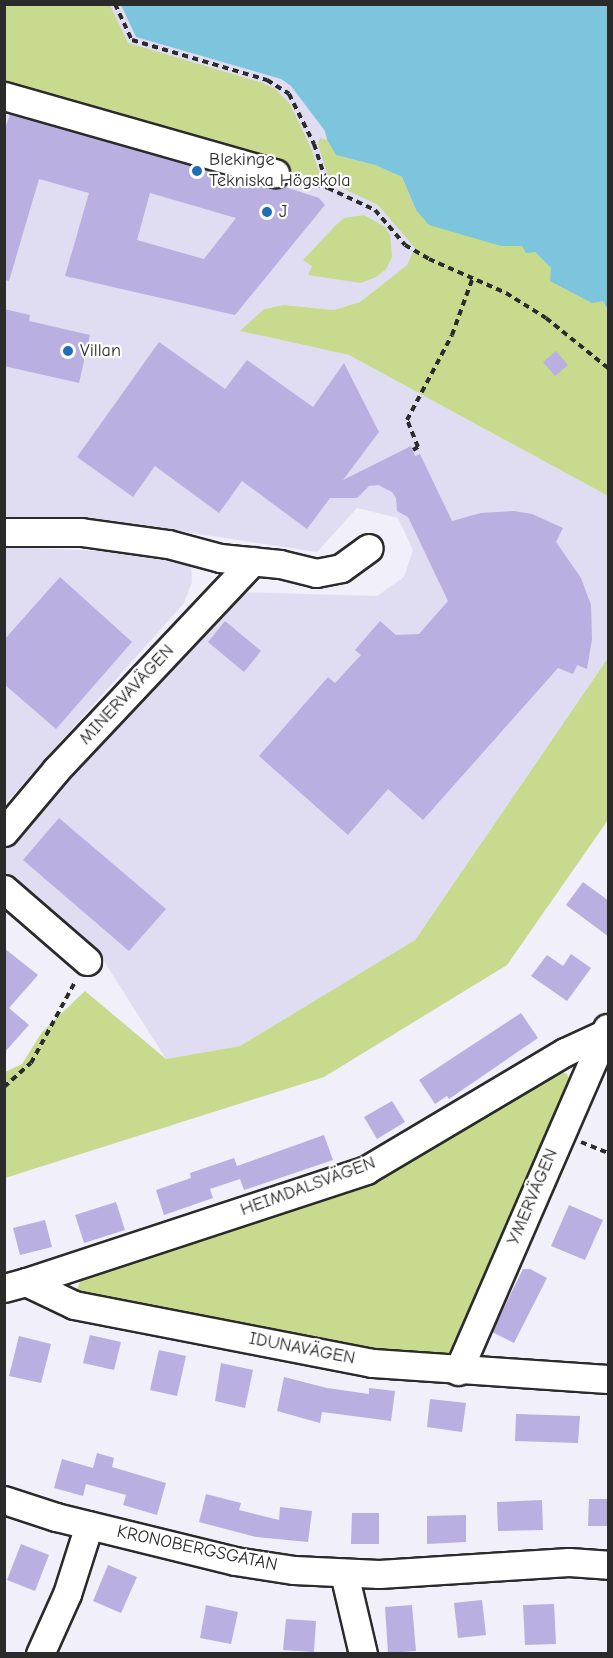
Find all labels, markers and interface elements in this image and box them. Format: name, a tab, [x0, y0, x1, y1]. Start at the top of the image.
place label: Blekinge Tekniska Högskola	[209, 150, 350, 192]
marker: Blekinge Tekniska Högskola	[190, 164, 204, 178]
place label: J	[279, 201, 287, 223]
marker: J	[260, 205, 274, 219]
place label: Villan	[80, 340, 121, 362]
marker: Villan	[61, 344, 75, 358]
street label: MINERVAVÄGEN	[75, 640, 179, 750]
street label: YMERVÄGEN	[503, 1146, 563, 1248]
street label: HEIMDALSVÄGEN	[238, 1153, 378, 1221]
street label: IDUNAVÄGEN	[247, 1328, 357, 1370]
street label: KRONOBERGSGATAN	[115, 1521, 279, 1577]

